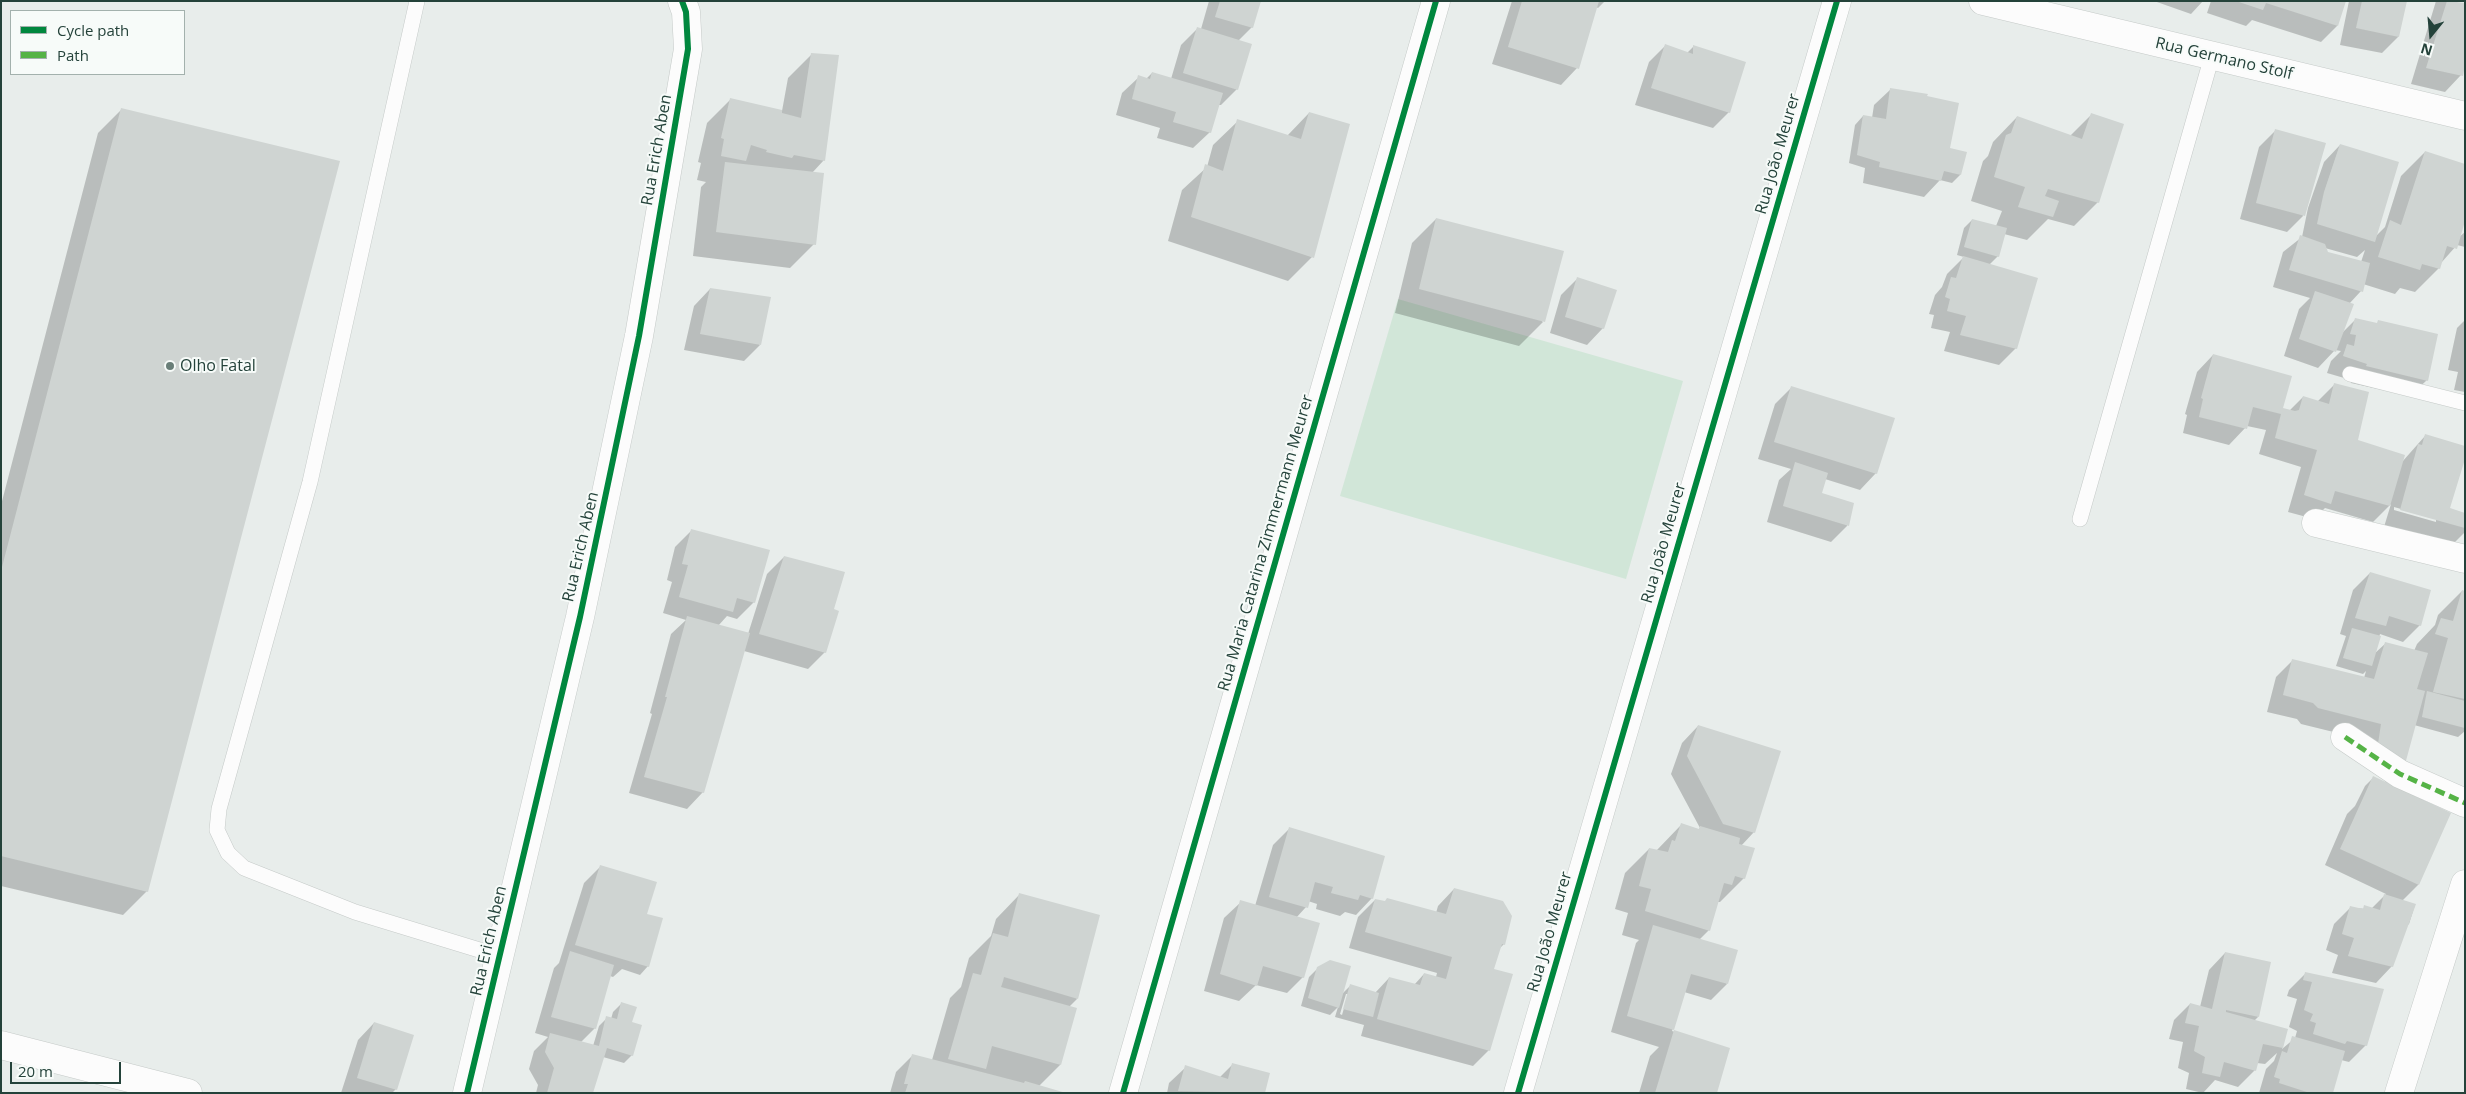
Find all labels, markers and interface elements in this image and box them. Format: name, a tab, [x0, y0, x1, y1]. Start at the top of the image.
legend	[10, 10, 185, 75]
north arrow	[2406, 10, 2456, 60]
text: Cycle path	[57, 20, 129, 40]
street label: Rua Germano Stolf	[2153, 34, 2295, 84]
text: N	[2418, 39, 2435, 61]
text: Path	[57, 45, 89, 65]
street label: Rua João Meurer	[1752, 91, 1804, 217]
street label: Rua Erich Aben	[638, 93, 676, 207]
place label: Olho Fatal	[180, 356, 256, 376]
marker: Olho Fatal	[164, 360, 176, 372]
street label: Rua Maria Catarina Zimmermann Meurer	[1214, 392, 1318, 694]
street label: Rua João Meurer	[1638, 480, 1690, 606]
street label: Rua Erich Aben	[559, 490, 603, 604]
street label: Rua João Meurer	[1524, 869, 1576, 995]
street label: Rua Erich Aben	[467, 884, 511, 998]
scale bar	[12, 1052, 124, 1084]
text: 20 m	[18, 1061, 53, 1081]

